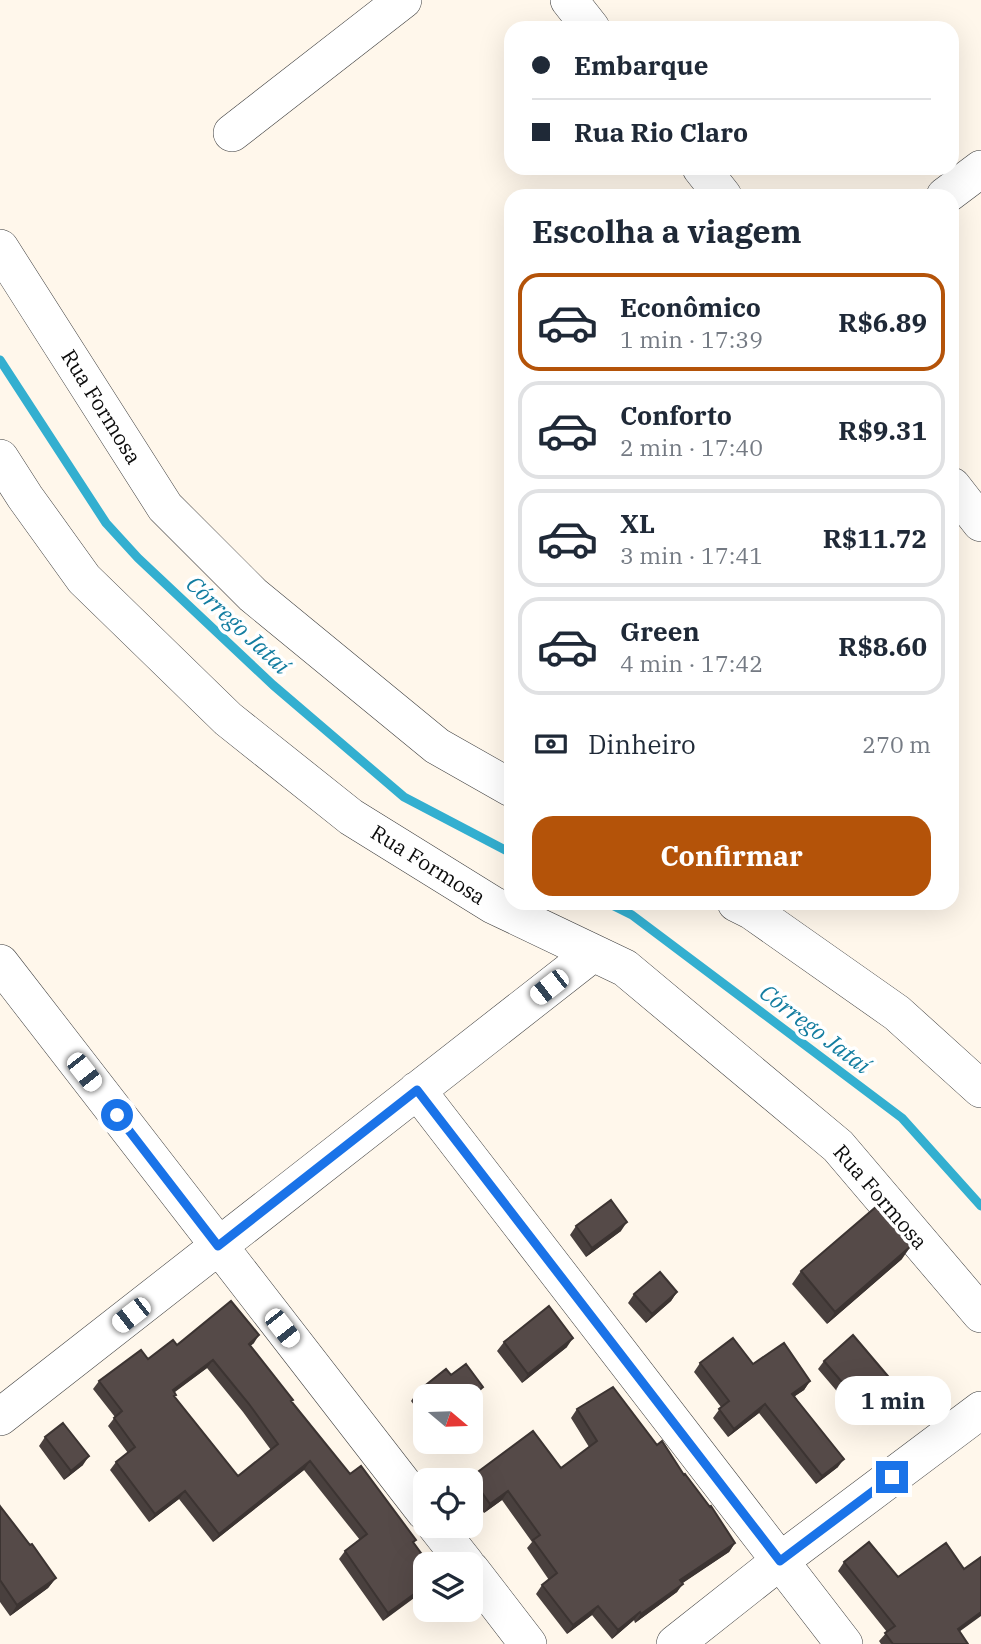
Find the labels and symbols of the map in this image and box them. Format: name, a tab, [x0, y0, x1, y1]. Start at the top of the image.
street label: Rua Formosa	[55, 344, 148, 469]
water label: Córrego Jataí	[180, 568, 299, 682]
street label: Rua Formosa	[366, 818, 491, 911]
car	[526, 966, 573, 1008]
water label: Córrego Jataí	[754, 977, 879, 1081]
car	[63, 1049, 106, 1095]
route start	[101, 1099, 133, 1131]
street label: Rua Formosa	[827, 1138, 934, 1255]
car	[108, 1294, 155, 1336]
car	[261, 1305, 304, 1351]
callout: 1 min	[834, 1376, 950, 1424]
north arrow	[413, 1384, 483, 1454]
route end	[876, 1461, 908, 1493]

